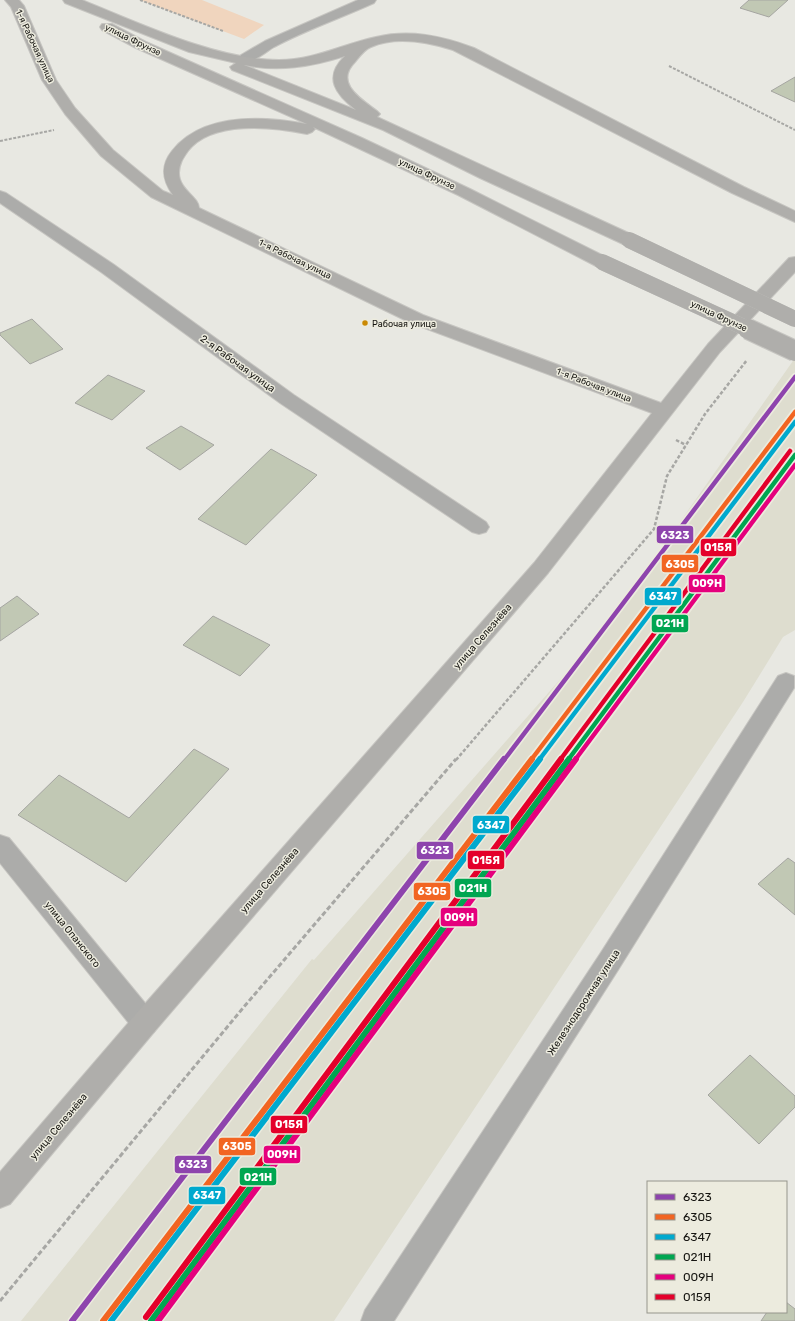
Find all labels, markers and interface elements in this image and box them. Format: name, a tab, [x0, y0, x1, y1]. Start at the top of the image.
street label: 1-я Рабочая улица	[14, 8, 56, 84]
street label: улица Фрунзе	[103, 22, 163, 58]
street label: улица Фрунзе	[397, 157, 457, 191]
street label: 1-я Рабочая улица	[257, 237, 333, 281]
street label: улица Фрунзе	[689, 299, 749, 333]
marker: Рабочая улица	[360, 318, 370, 328]
place label: Рабочая улица	[372, 319, 436, 329]
street label: 2-я Рабочая улица	[198, 333, 277, 395]
street label: 1-я Рабочая улица	[555, 366, 633, 404]
line badge: 6323	[656, 525, 694, 544]
text: 6323	[661, 529, 689, 542]
line badge: 015Я	[700, 538, 737, 557]
text: 015Я	[704, 541, 732, 554]
line badge: 6305	[661, 554, 699, 573]
text: 6305	[666, 558, 695, 571]
line badge: 009Н	[688, 574, 726, 593]
text: 009Н	[692, 577, 722, 590]
line badge: 6347	[644, 587, 682, 606]
text: 6347	[649, 590, 678, 603]
street label: улица Селезнёва	[451, 601, 514, 672]
line badge: 021Н	[651, 614, 689, 633]
text: 021Н	[656, 617, 684, 630]
line badge: 6347	[472, 815, 510, 834]
text: 6347	[477, 819, 506, 832]
line badge: 6323	[416, 841, 454, 860]
text: 6323	[421, 844, 449, 857]
street label: улица Селезнёва	[238, 845, 301, 916]
line badge: 015Я	[467, 850, 505, 870]
text: 015Я	[472, 854, 500, 867]
line badge: 021Н	[454, 878, 492, 898]
line badge: 6305	[413, 882, 451, 901]
text: 021Н	[459, 882, 487, 895]
text: 6305	[418, 885, 447, 898]
street label: улица Опанского	[42, 899, 103, 970]
line badge: 009Н	[440, 907, 478, 927]
text: 009Н	[444, 911, 474, 924]
street label: Железнодорожная улица	[545, 947, 623, 1058]
street label: улица Селезнёва	[28, 1091, 90, 1162]
line badge: 015Я	[270, 1115, 308, 1134]
text: 015Я	[275, 1118, 303, 1131]
line badge: 6305	[218, 1137, 256, 1156]
text: 6305	[223, 1140, 252, 1153]
line badge: 009Н	[263, 1145, 301, 1164]
text: 009Н	[267, 1148, 297, 1161]
line badge: 6323	[174, 1155, 212, 1174]
text: 6323	[179, 1158, 207, 1171]
line badge: 021Н	[239, 1167, 277, 1186]
text: 021Н	[244, 1171, 272, 1184]
legend	[647, 1181, 787, 1313]
line badge: 6347	[188, 1186, 226, 1205]
text: 6347	[193, 1189, 222, 1202]
text: 6323	[683, 1190, 712, 1204]
text: 6305	[683, 1210, 712, 1224]
text: 6347	[683, 1230, 711, 1244]
text: 021Н	[683, 1250, 711, 1264]
text: 009Н	[683, 1270, 714, 1284]
text: 015Я	[683, 1290, 711, 1304]

